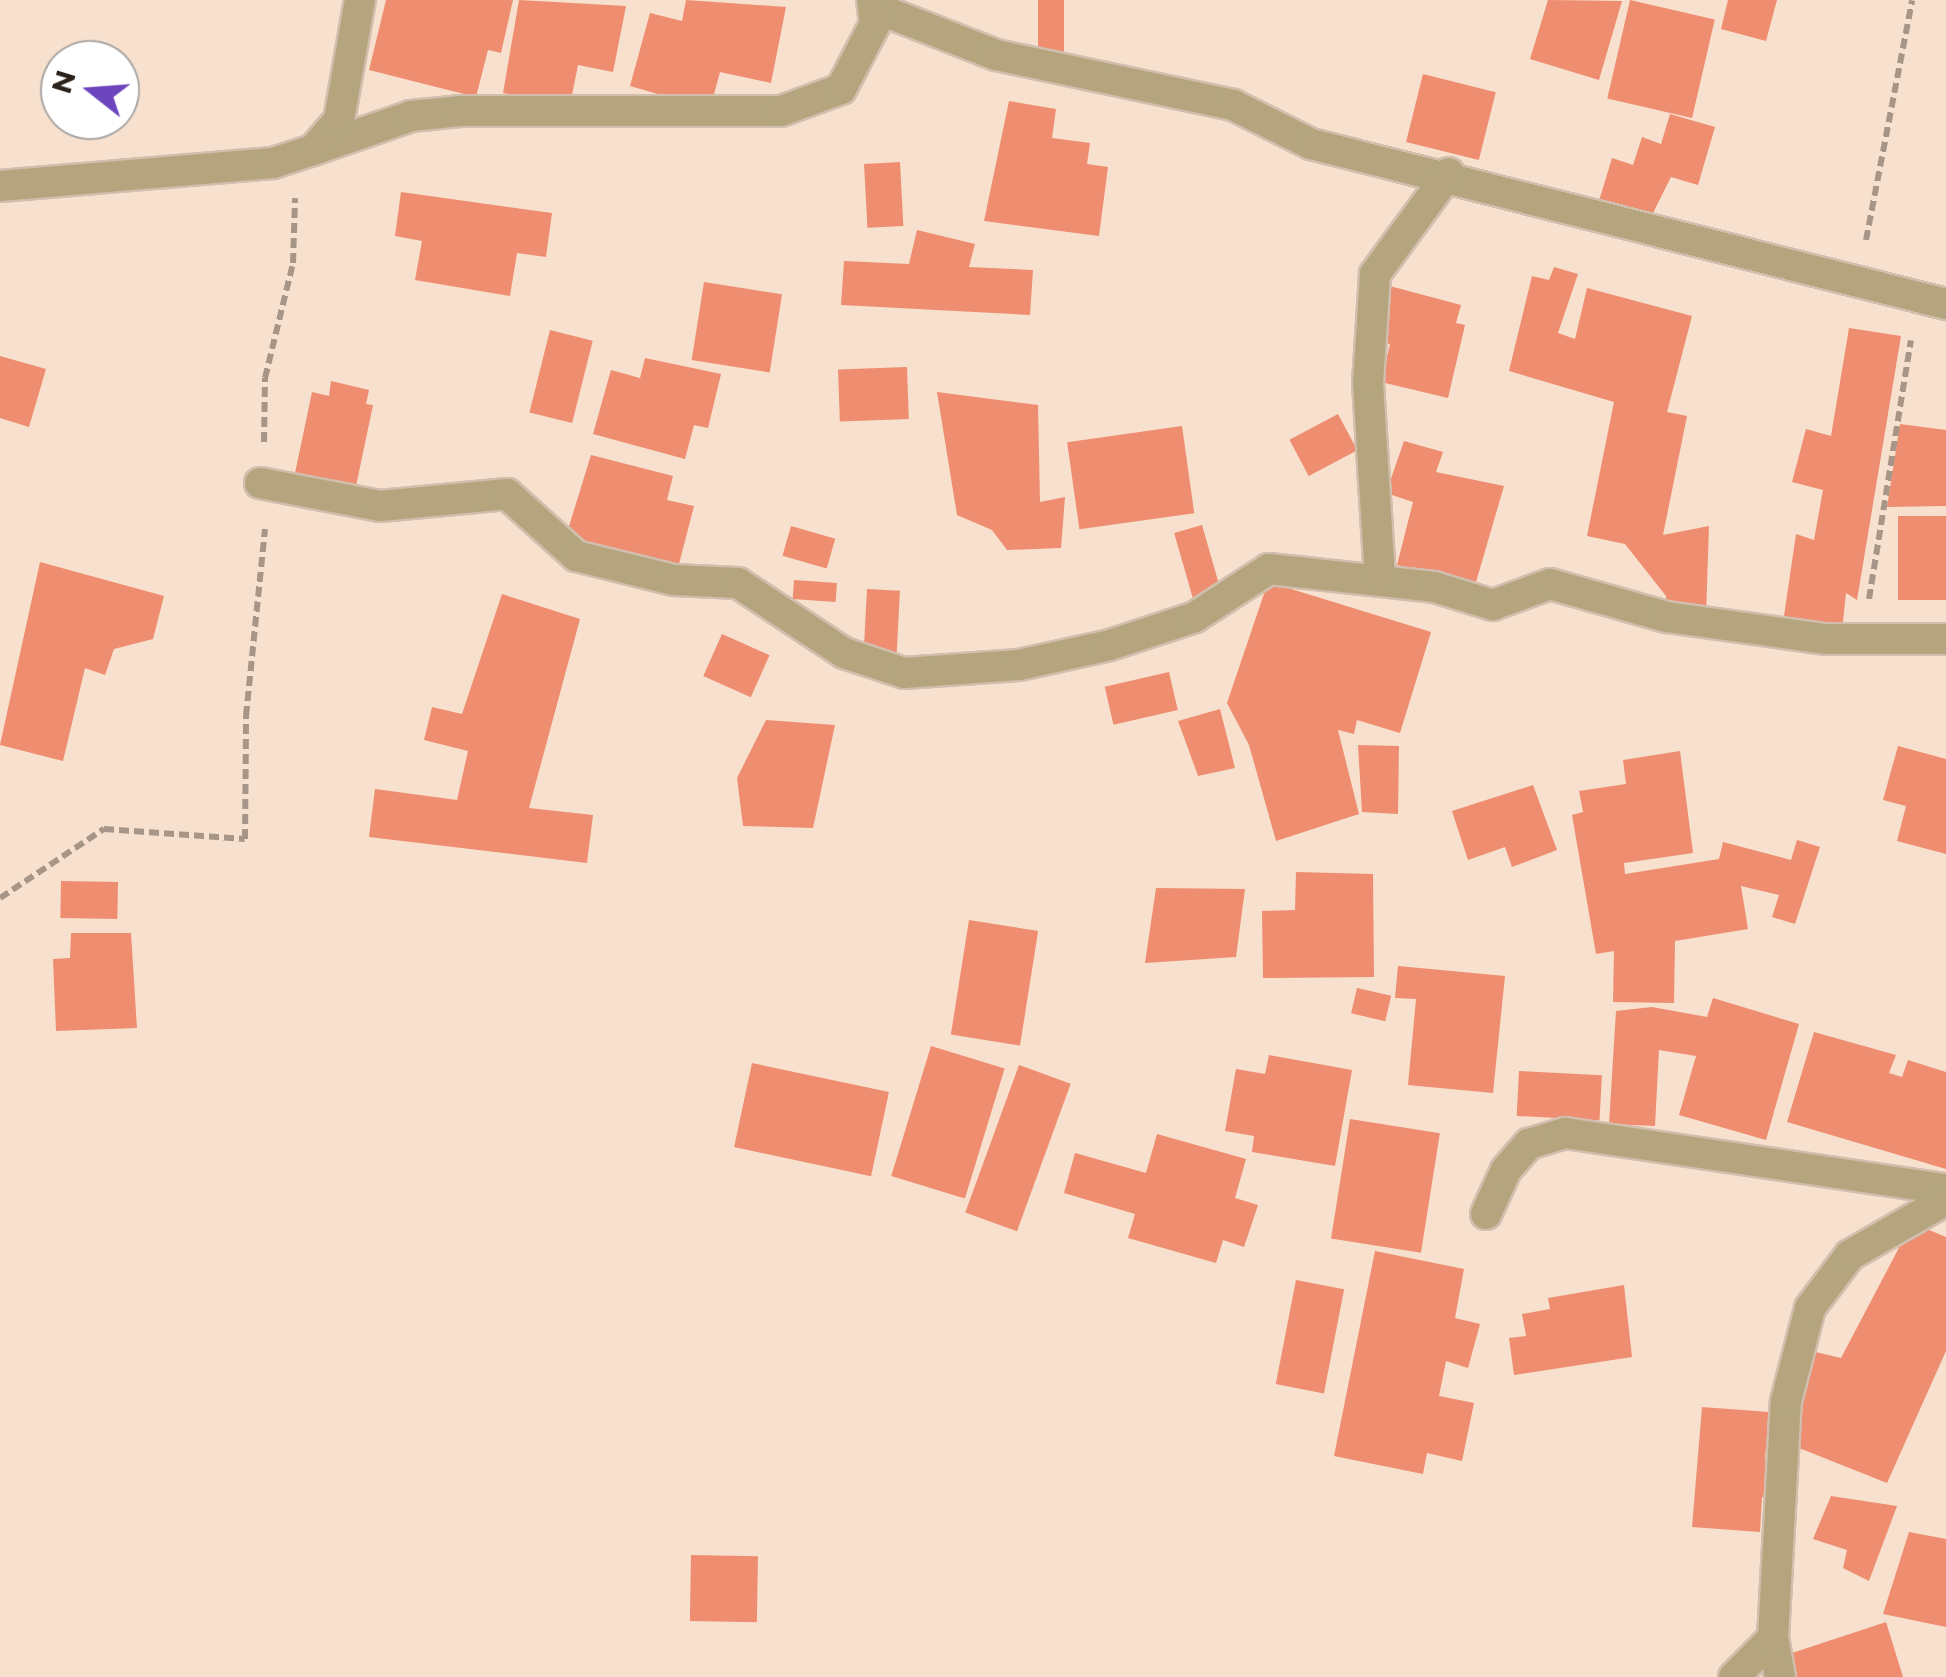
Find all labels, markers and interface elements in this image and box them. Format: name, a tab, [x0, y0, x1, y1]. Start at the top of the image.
north arrow	[40, 40, 140, 140]
text: N	[44, 66, 83, 98]

